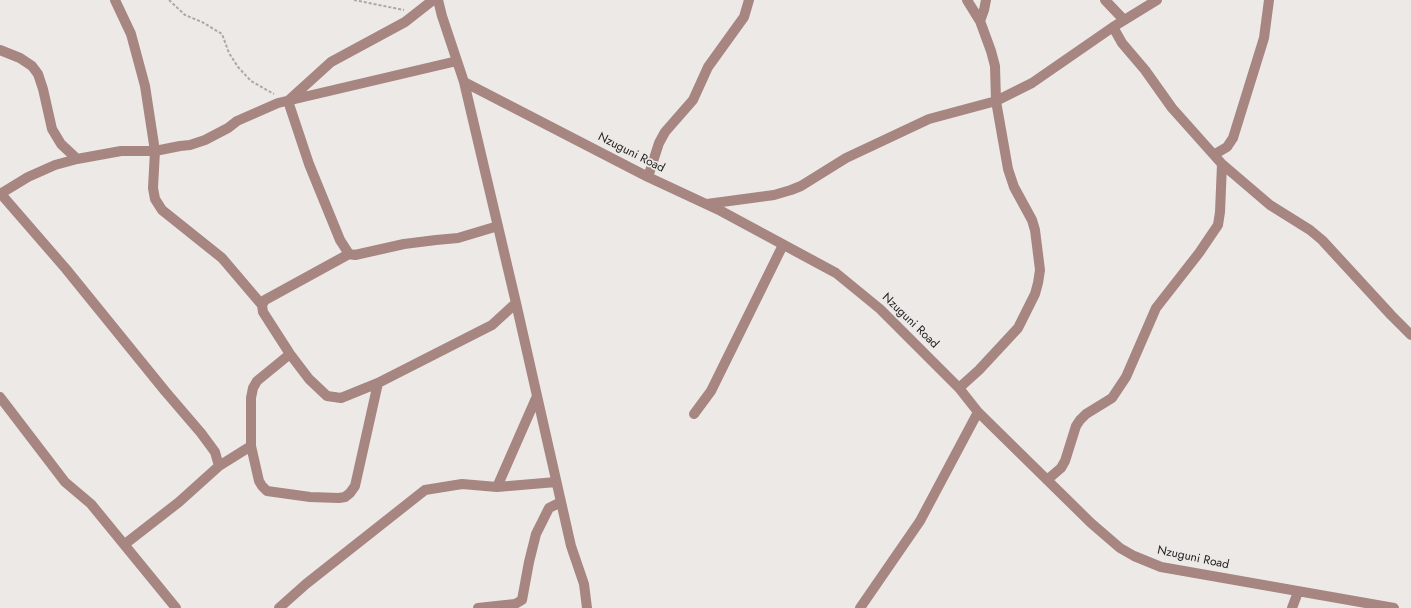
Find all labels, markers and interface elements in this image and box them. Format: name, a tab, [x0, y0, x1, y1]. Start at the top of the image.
street label: Nzuguni Road	[595, 130, 667, 176]
street label: Nzuguni Road	[879, 290, 941, 352]
street label: Nzuguni Road	[1156, 543, 1230, 573]

